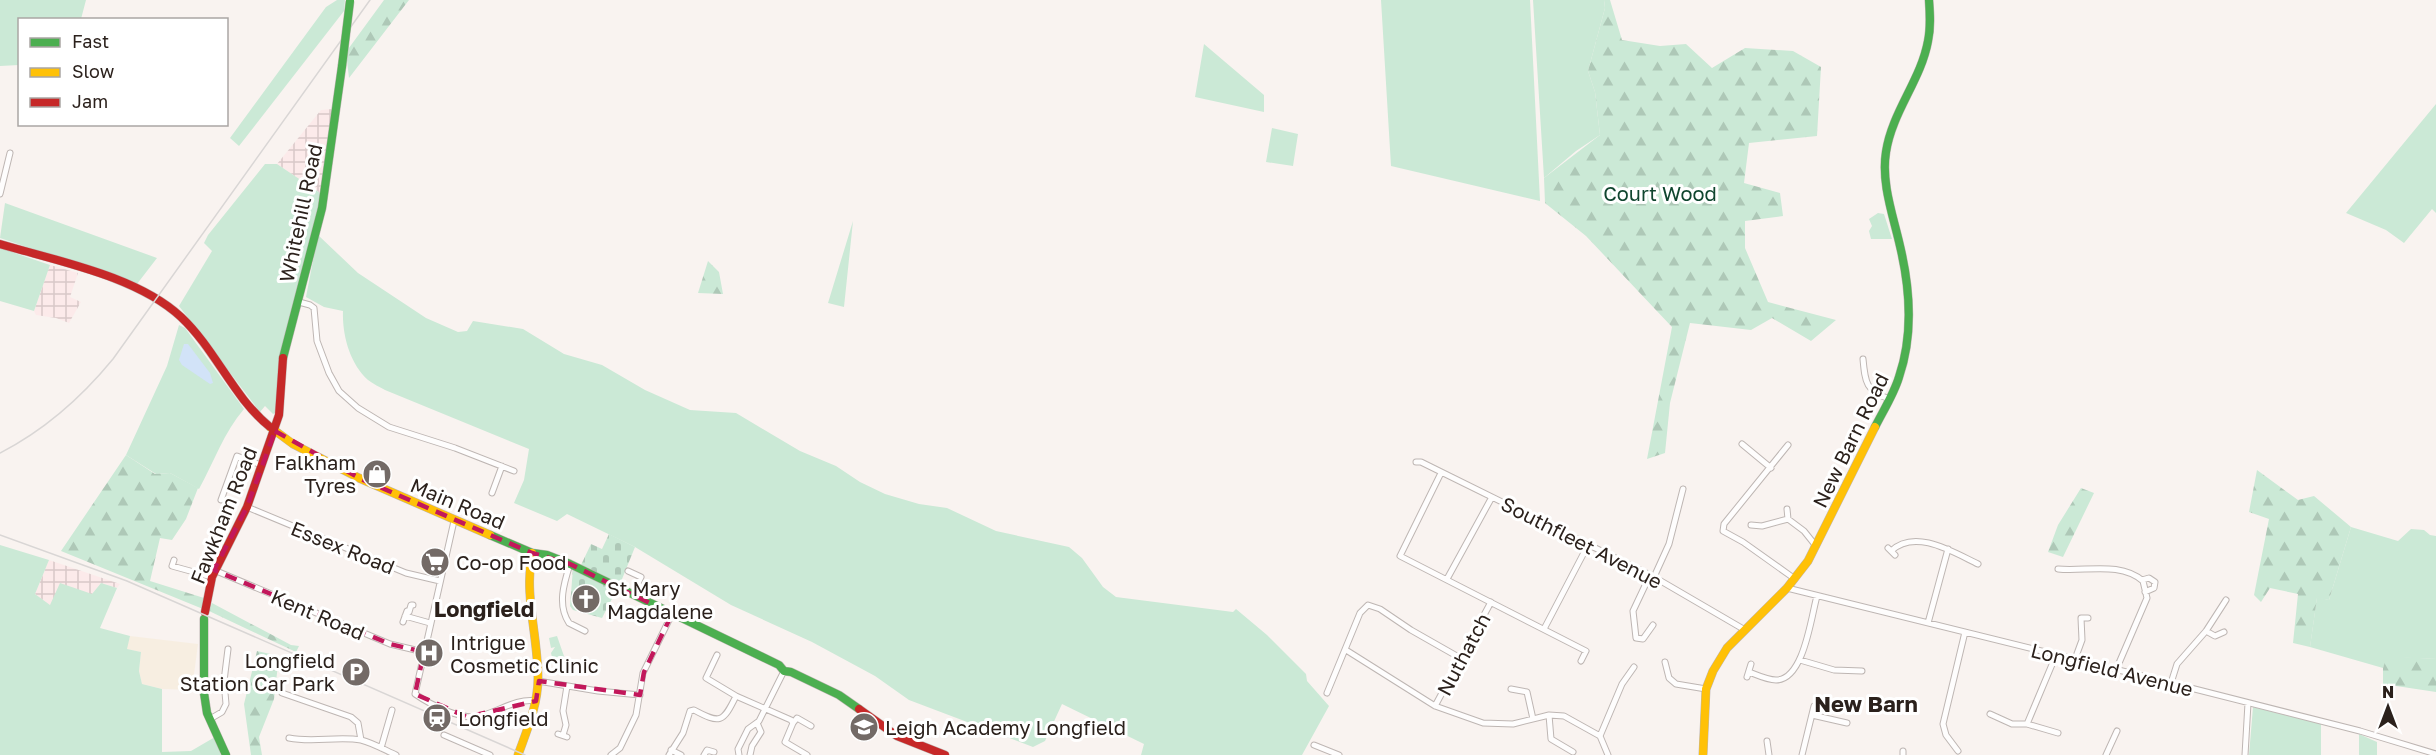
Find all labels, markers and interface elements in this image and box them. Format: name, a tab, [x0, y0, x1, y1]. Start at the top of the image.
legend	[18, 18, 228, 126]
text: Fast	[72, 30, 109, 52]
text: Slow	[72, 60, 115, 82]
text: Jam	[72, 90, 108, 112]
street label: Whitehill Road	[274, 142, 326, 284]
park label: Court Wood	[1603, 181, 1717, 205]
street label: New Barn Road	[1807, 369, 1893, 511]
street label: Fawkham Road	[185, 443, 261, 587]
place label: Falkham Tyres	[274, 450, 356, 497]
shop icon: Falkham Tyres	[361, 458, 393, 490]
street label: Main Road	[407, 472, 509, 534]
street label: Southfleet Avenue	[1497, 491, 1667, 593]
street label: Essex Road	[288, 515, 398, 579]
supermarket icon: Co-op Food	[419, 546, 451, 578]
place label: Co-op Food	[456, 550, 567, 574]
place label: St Mary Magdalene	[607, 576, 713, 623]
church icon: St Mary Magdalene	[570, 583, 602, 615]
street label: Kent Road	[268, 584, 368, 644]
district label: Longfield	[434, 595, 534, 622]
street label: Nuthatch	[1431, 609, 1495, 699]
place label: Intrigue Cosmetic Clinic	[450, 630, 599, 677]
hospital icon: Intrigue Cosmetic Clinic	[413, 637, 445, 669]
street label: Longfield Avenue	[2028, 637, 2196, 701]
place label: Longfield Station Car Park	[180, 648, 335, 695]
parking icon: Longfield Station Car Park	[340, 656, 372, 688]
north arrow	[2358, 677, 2418, 737]
text: N	[2382, 682, 2394, 702]
district label: New Barn	[1814, 690, 1918, 717]
station icon: Longfield	[421, 702, 453, 734]
place label: Longfield	[458, 706, 549, 730]
school or university icon: Leigh Academy Longfield	[848, 711, 880, 743]
place label: Leigh Academy Longfield	[885, 715, 1126, 739]

